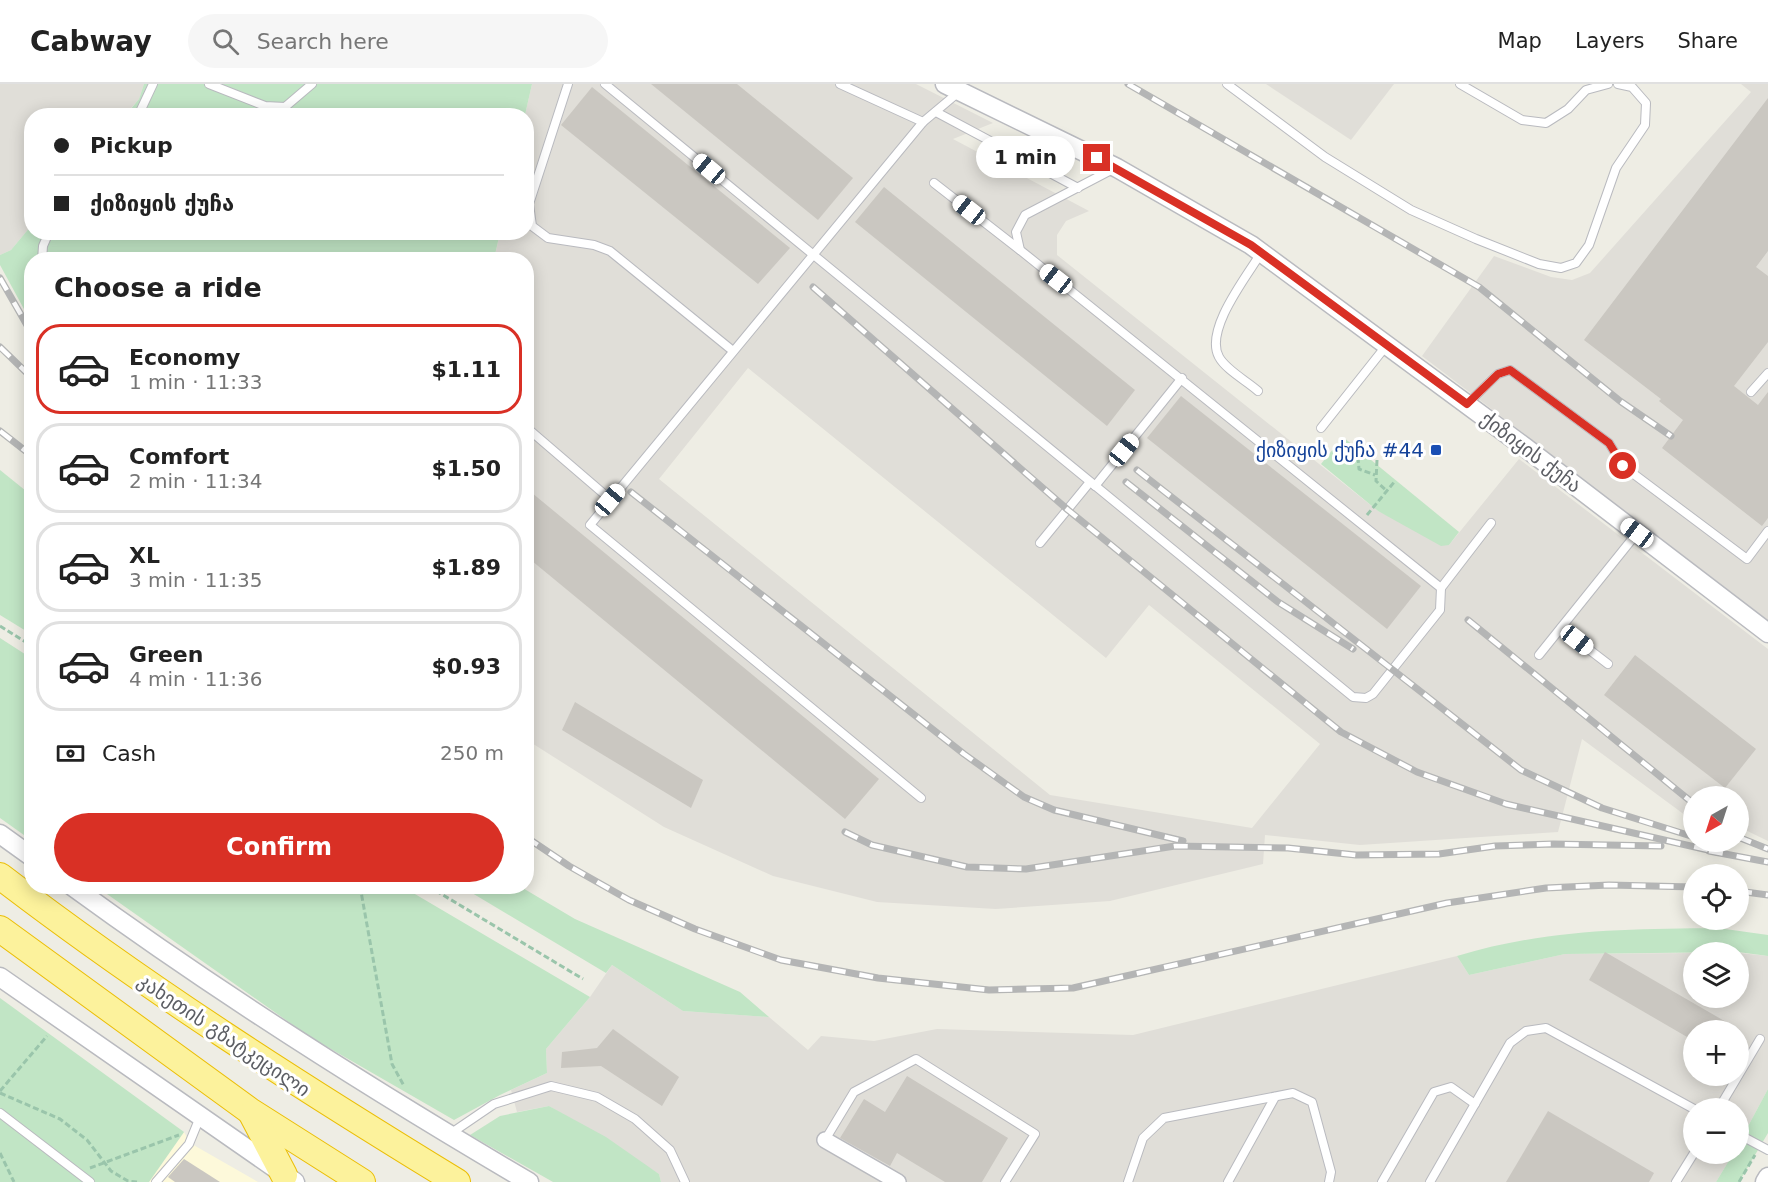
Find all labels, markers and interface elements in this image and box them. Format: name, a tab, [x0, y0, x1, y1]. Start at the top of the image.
search box	[188, 14, 608, 68]
text: Cabway	[30, 25, 152, 58]
icon: search	[209, 25, 242, 58]
text: Search here	[257, 29, 389, 54]
text: Map	[1498, 29, 1542, 53]
text: Layers	[1575, 29, 1644, 53]
text: Share	[1677, 29, 1738, 53]
text: Pickup	[90, 133, 173, 158]
callout: 1 min	[977, 137, 1076, 179]
route end	[1083, 144, 1110, 171]
text: 1 min	[994, 145, 1057, 169]
car	[689, 151, 729, 187]
text: ქიზიყის ქუჩა	[90, 191, 234, 216]
car	[949, 192, 989, 228]
car	[1036, 261, 1076, 297]
text: Choose a ride	[54, 272, 262, 303]
icon: car	[57, 342, 111, 396]
text: Economy	[129, 345, 240, 370]
text: $1.11	[431, 357, 501, 382]
text: 1 min · 11:33	[129, 370, 263, 394]
street label: ქიზიყის ქუჩა	[1476, 406, 1586, 498]
car	[1106, 430, 1142, 470]
place label: ქიზიყის ქუჩა #44	[1256, 438, 1424, 462]
icon: car	[57, 441, 111, 495]
marker: ქიზიყის ქუჩა #44	[1429, 443, 1443, 457]
text: Comfort	[129, 444, 229, 469]
route start	[1609, 452, 1636, 479]
text: $1.50	[431, 456, 501, 481]
text: 2 min · 11:34	[129, 469, 263, 493]
car	[592, 480, 628, 520]
car	[1617, 515, 1657, 551]
icon: car	[57, 540, 111, 594]
text: XL	[129, 543, 160, 568]
text: $1.89	[431, 555, 501, 580]
text: 3 min · 11:35	[129, 568, 263, 592]
car	[1557, 622, 1597, 658]
icon: car	[57, 639, 111, 693]
text: Green	[129, 642, 203, 667]
text: $0.93	[431, 654, 501, 679]
text: 4 min · 11:36	[129, 667, 263, 691]
icon: cash	[54, 737, 87, 770]
text: Cash	[102, 741, 156, 766]
text: 250 m	[440, 741, 504, 765]
north arrow	[1683, 786, 1749, 852]
map controls	[1683, 786, 1749, 1164]
button: Confirm	[54, 813, 504, 882]
button: locate	[1683, 864, 1749, 930]
button: layers	[1683, 942, 1749, 1008]
street label: კახეთის გზატკეცილი	[133, 968, 315, 1102]
button: +	[1683, 1020, 1749, 1086]
button: −	[1683, 1098, 1749, 1164]

